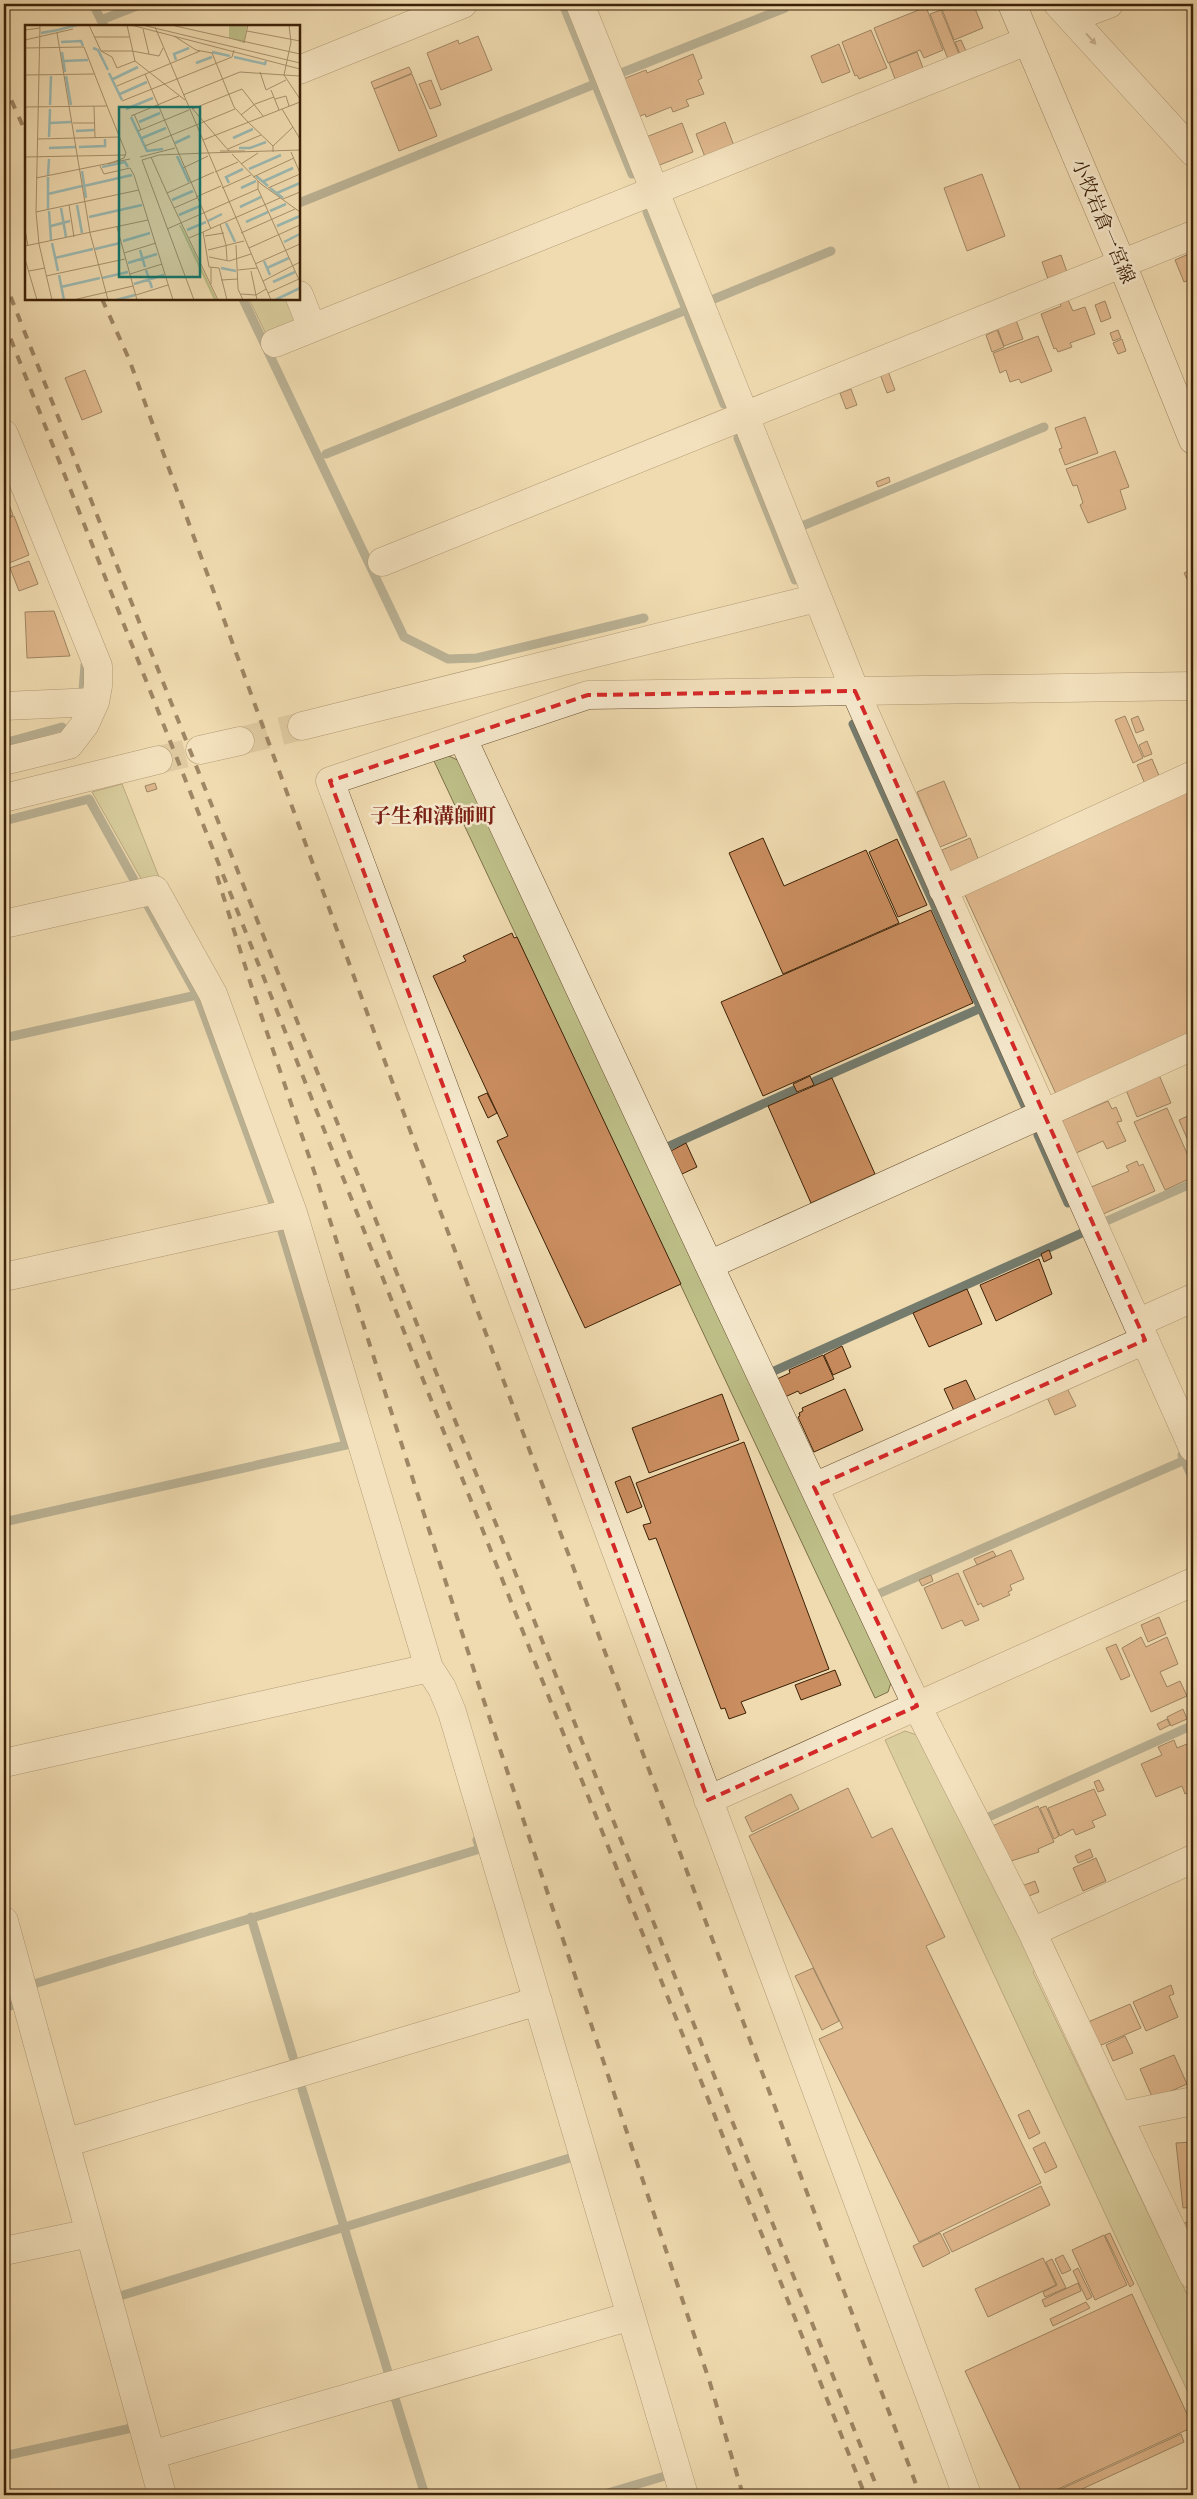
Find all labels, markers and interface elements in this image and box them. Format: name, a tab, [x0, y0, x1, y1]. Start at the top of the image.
inset map	[25, 25, 300, 300]
one-way arrow	[1085, 33, 1097, 45]
street label: 小牧岩倉一宮線	[1063, 155, 1140, 288]
district label: 子生和溝師町	[370, 803, 496, 833]

